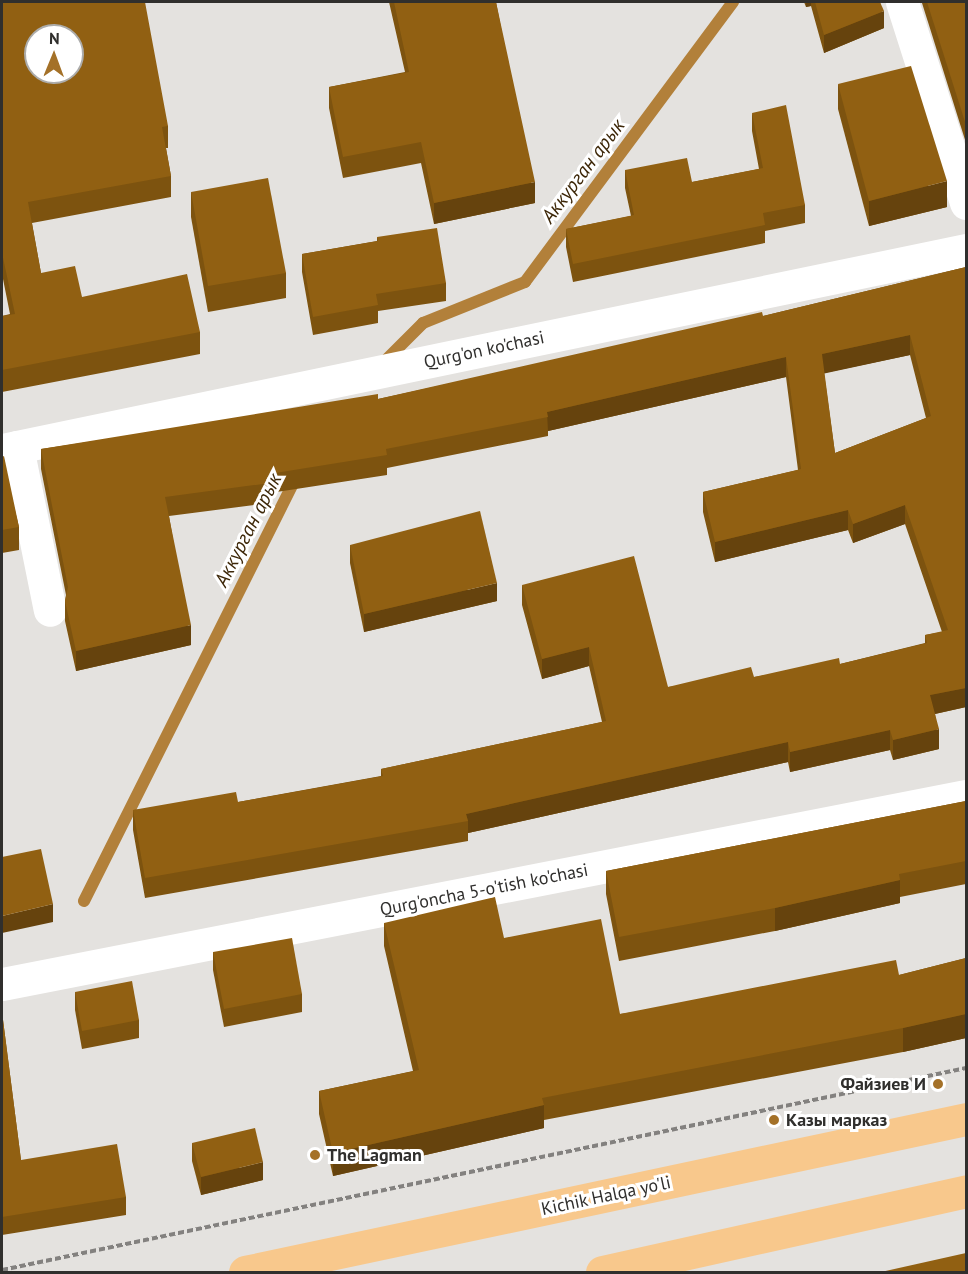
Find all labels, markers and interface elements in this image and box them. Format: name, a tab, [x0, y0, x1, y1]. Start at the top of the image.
north arrow	[24, 24, 84, 84]
text: N	[49, 28, 60, 48]
water label: Аккурган арык	[536, 114, 630, 228]
street label: Qurg'on ko'chasi	[422, 327, 546, 373]
water label: Аккурган арык	[209, 469, 287, 591]
street label: Qurg'oncha 5-o'tish ko'chasi	[378, 859, 590, 921]
place label: Файзиев И	[840, 1073, 926, 1095]
marker: Файзиев И	[931, 1077, 945, 1091]
place label: Казы марказ	[786, 1109, 887, 1131]
marker: Казы марказ	[767, 1113, 781, 1127]
place label: The Lagman	[327, 1144, 422, 1166]
marker: The Lagman	[308, 1148, 322, 1162]
street label: Kichik Halqa yo'li	[539, 1172, 673, 1220]

